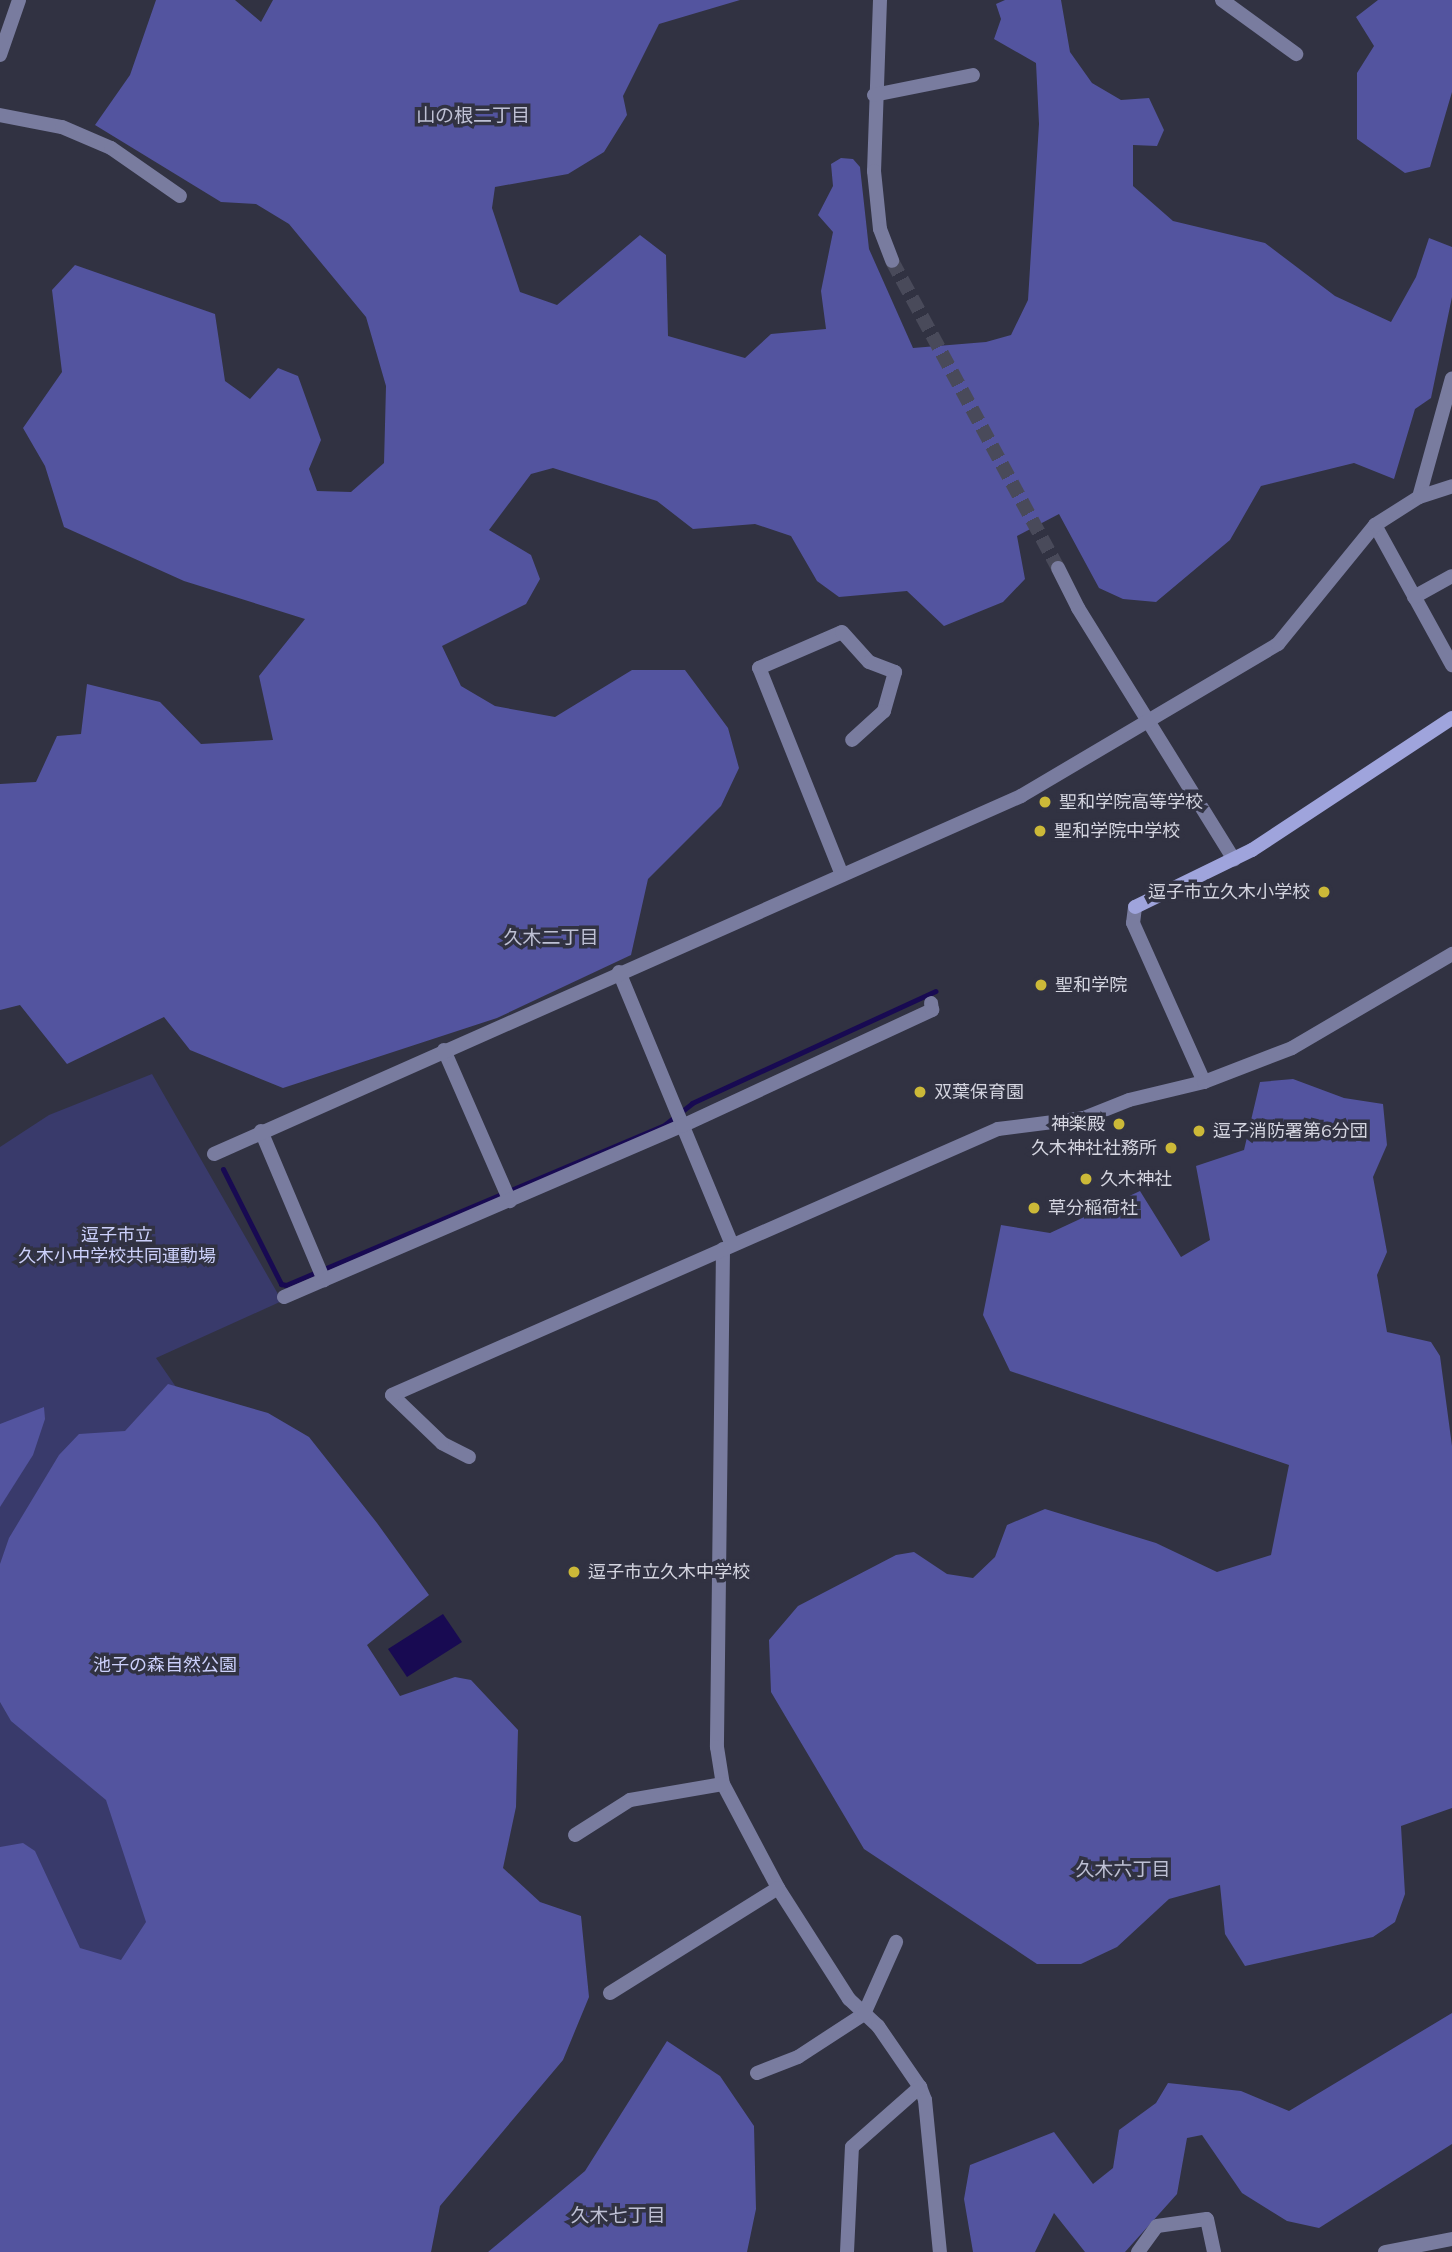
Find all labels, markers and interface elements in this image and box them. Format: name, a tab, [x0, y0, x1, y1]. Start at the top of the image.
district label: 山の根二丁目	[416, 105, 530, 127]
place label: 聖和学院高等学校	[1059, 791, 1203, 813]
marker: 聖和学院高等学校	[1037, 794, 1053, 810]
place label: 聖和学院中学校	[1054, 820, 1180, 842]
marker: 聖和学院中学校	[1032, 823, 1048, 839]
place label: 逗子市立久木小学校	[1148, 881, 1310, 903]
marker: 逗子市立久木小学校	[1316, 884, 1332, 900]
district label: 久木二丁目	[504, 927, 598, 949]
place label: 聖和学院	[1055, 974, 1127, 996]
marker: 聖和学院	[1033, 977, 1049, 993]
place label: 双葉保育園	[934, 1081, 1024, 1103]
marker: 双葉保育園	[912, 1084, 928, 1100]
place label: 神楽殿	[1051, 1113, 1105, 1135]
marker: 神楽殿	[1111, 1116, 1127, 1132]
place label: 逗子消防署第6分団	[1213, 1120, 1368, 1142]
marker: 逗子消防署第6分団	[1191, 1123, 1207, 1139]
place label: 久木神社社務所	[1031, 1137, 1157, 1159]
marker: 久木神社社務所	[1163, 1140, 1179, 1156]
place label: 久木神社	[1100, 1168, 1172, 1190]
marker: 久木神社	[1078, 1171, 1094, 1187]
place label: 草分稲荷社	[1048, 1197, 1138, 1219]
marker: 草分稲荷社	[1026, 1200, 1042, 1216]
park label: 逗子市立 久木小中学校共同運動場	[18, 1225, 216, 1268]
place label: 逗子市立久木中学校	[588, 1561, 750, 1583]
marker: 逗子市立久木中学校	[566, 1564, 582, 1580]
park label: 池子の森自然公園	[93, 1654, 237, 1676]
district label: 久木六丁目	[1076, 1859, 1170, 1881]
district label: 久木七丁目	[571, 2205, 665, 2227]

